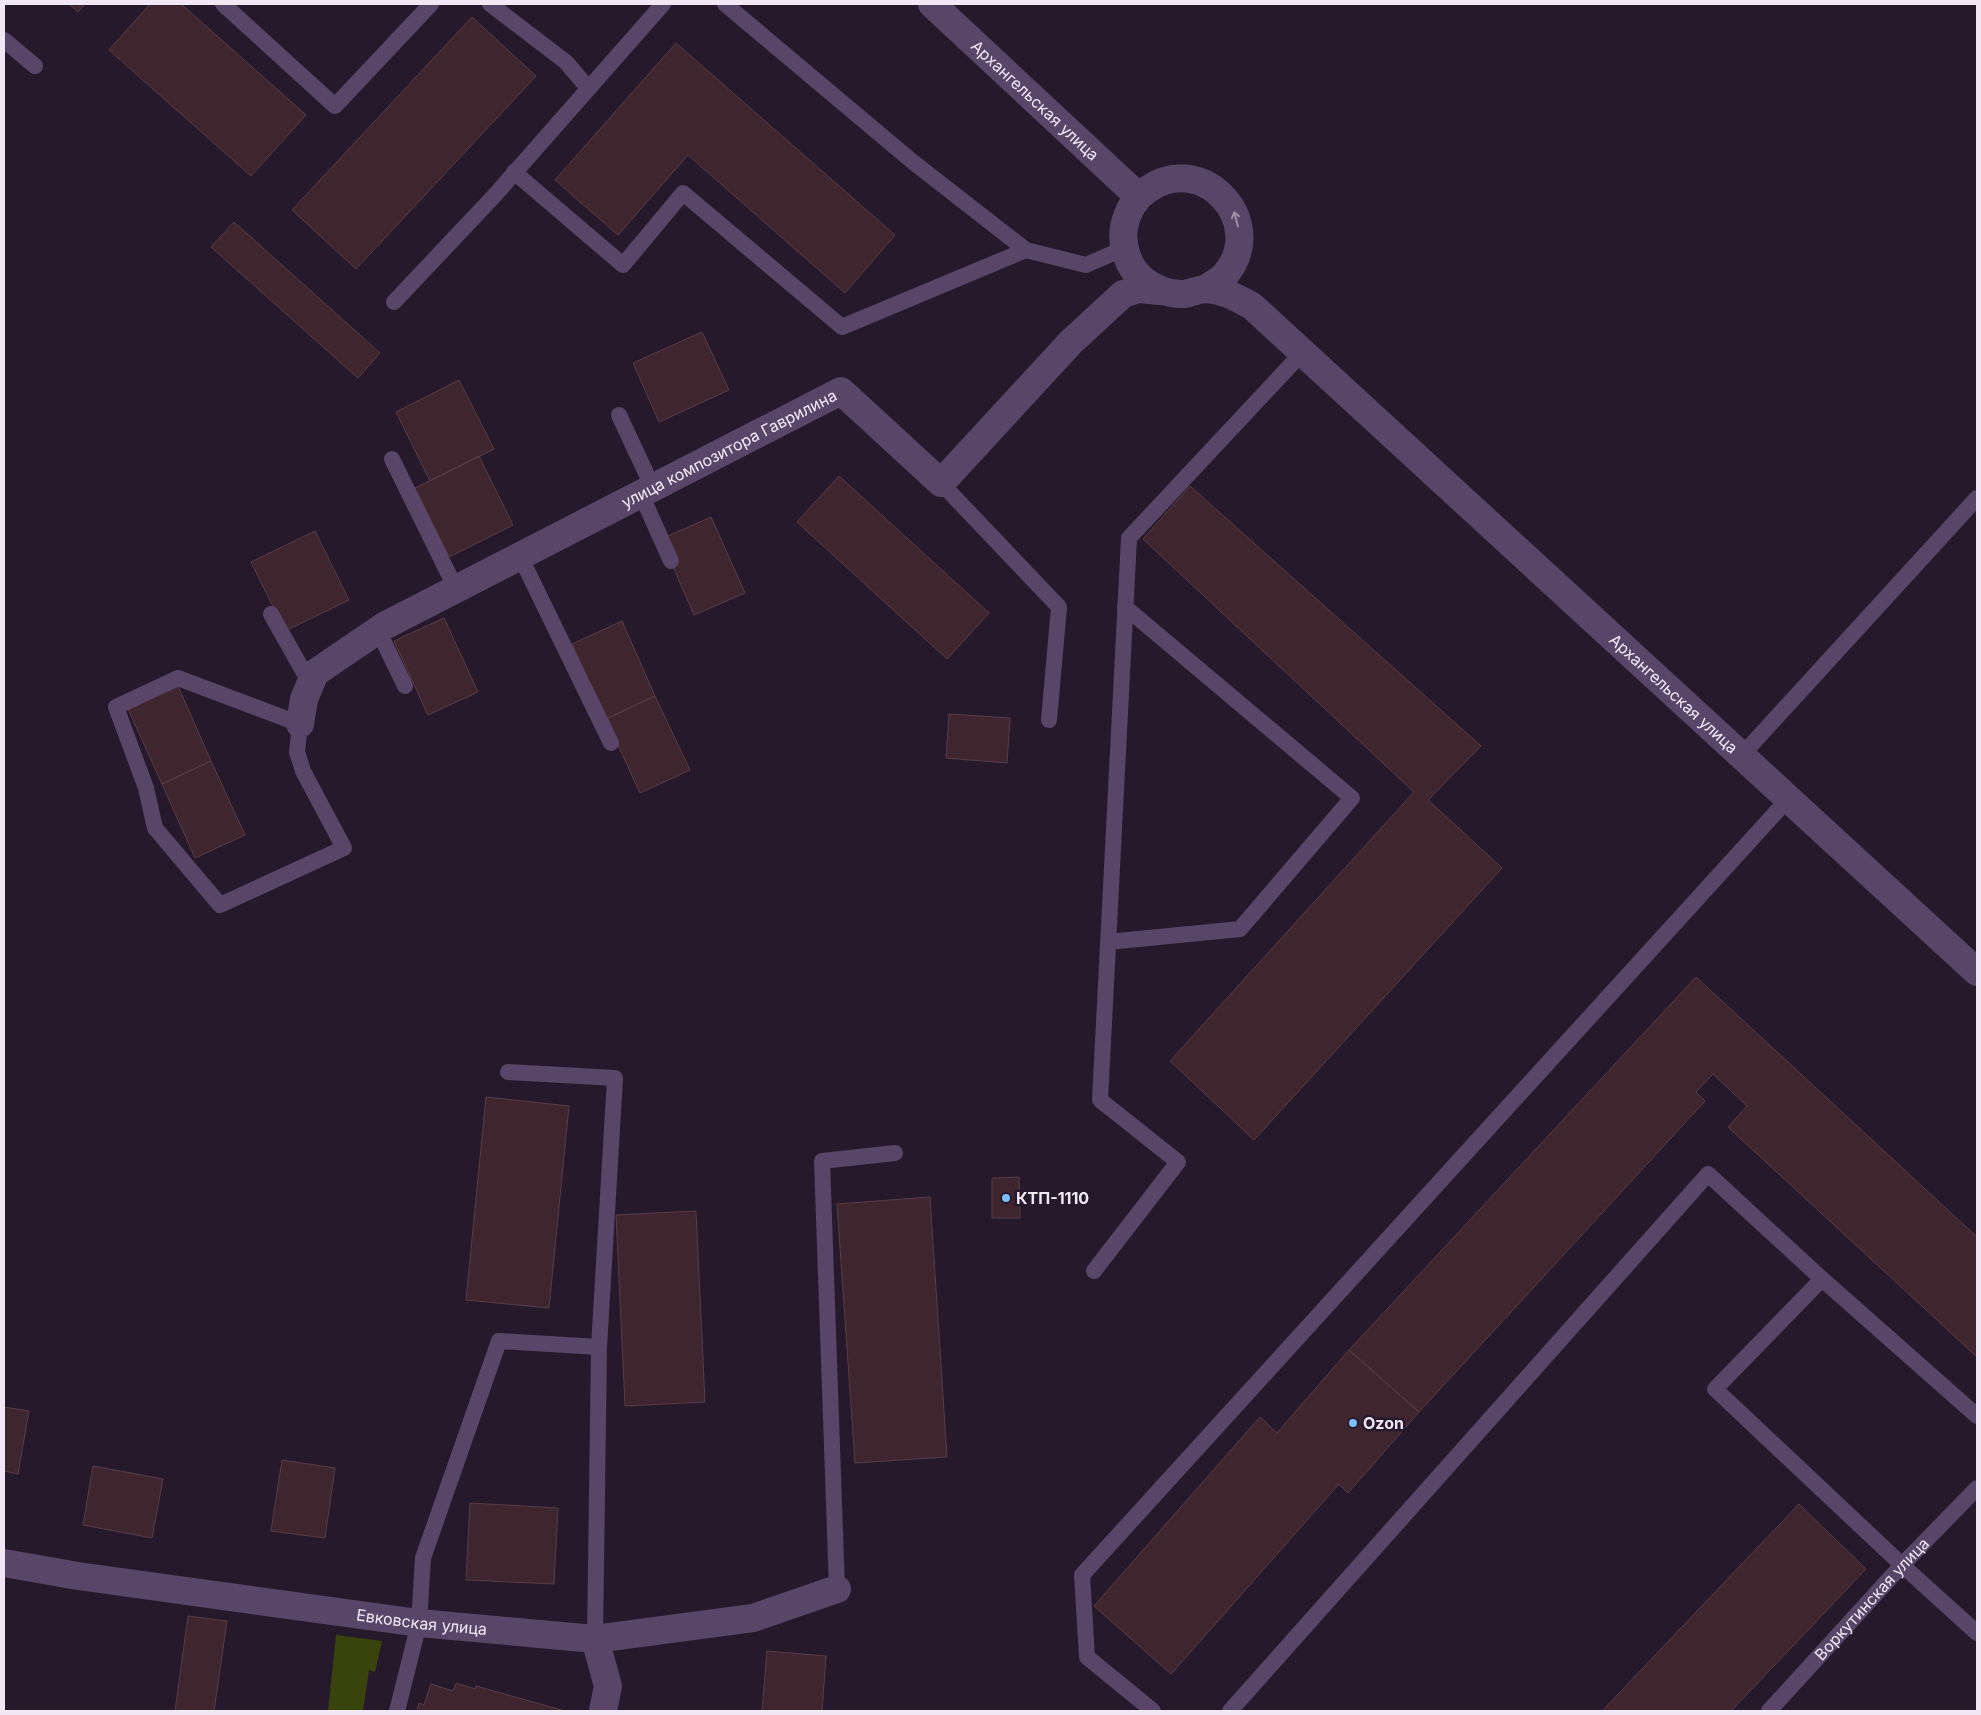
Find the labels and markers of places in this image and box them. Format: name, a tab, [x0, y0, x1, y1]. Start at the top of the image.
place label: КТП-1110	[1016, 1188, 1089, 1208]
marker: КТП-1110	[1000, 1192, 1012, 1204]
place label: Ozon	[1363, 1413, 1404, 1433]
marker: Ozon	[1347, 1417, 1359, 1429]

